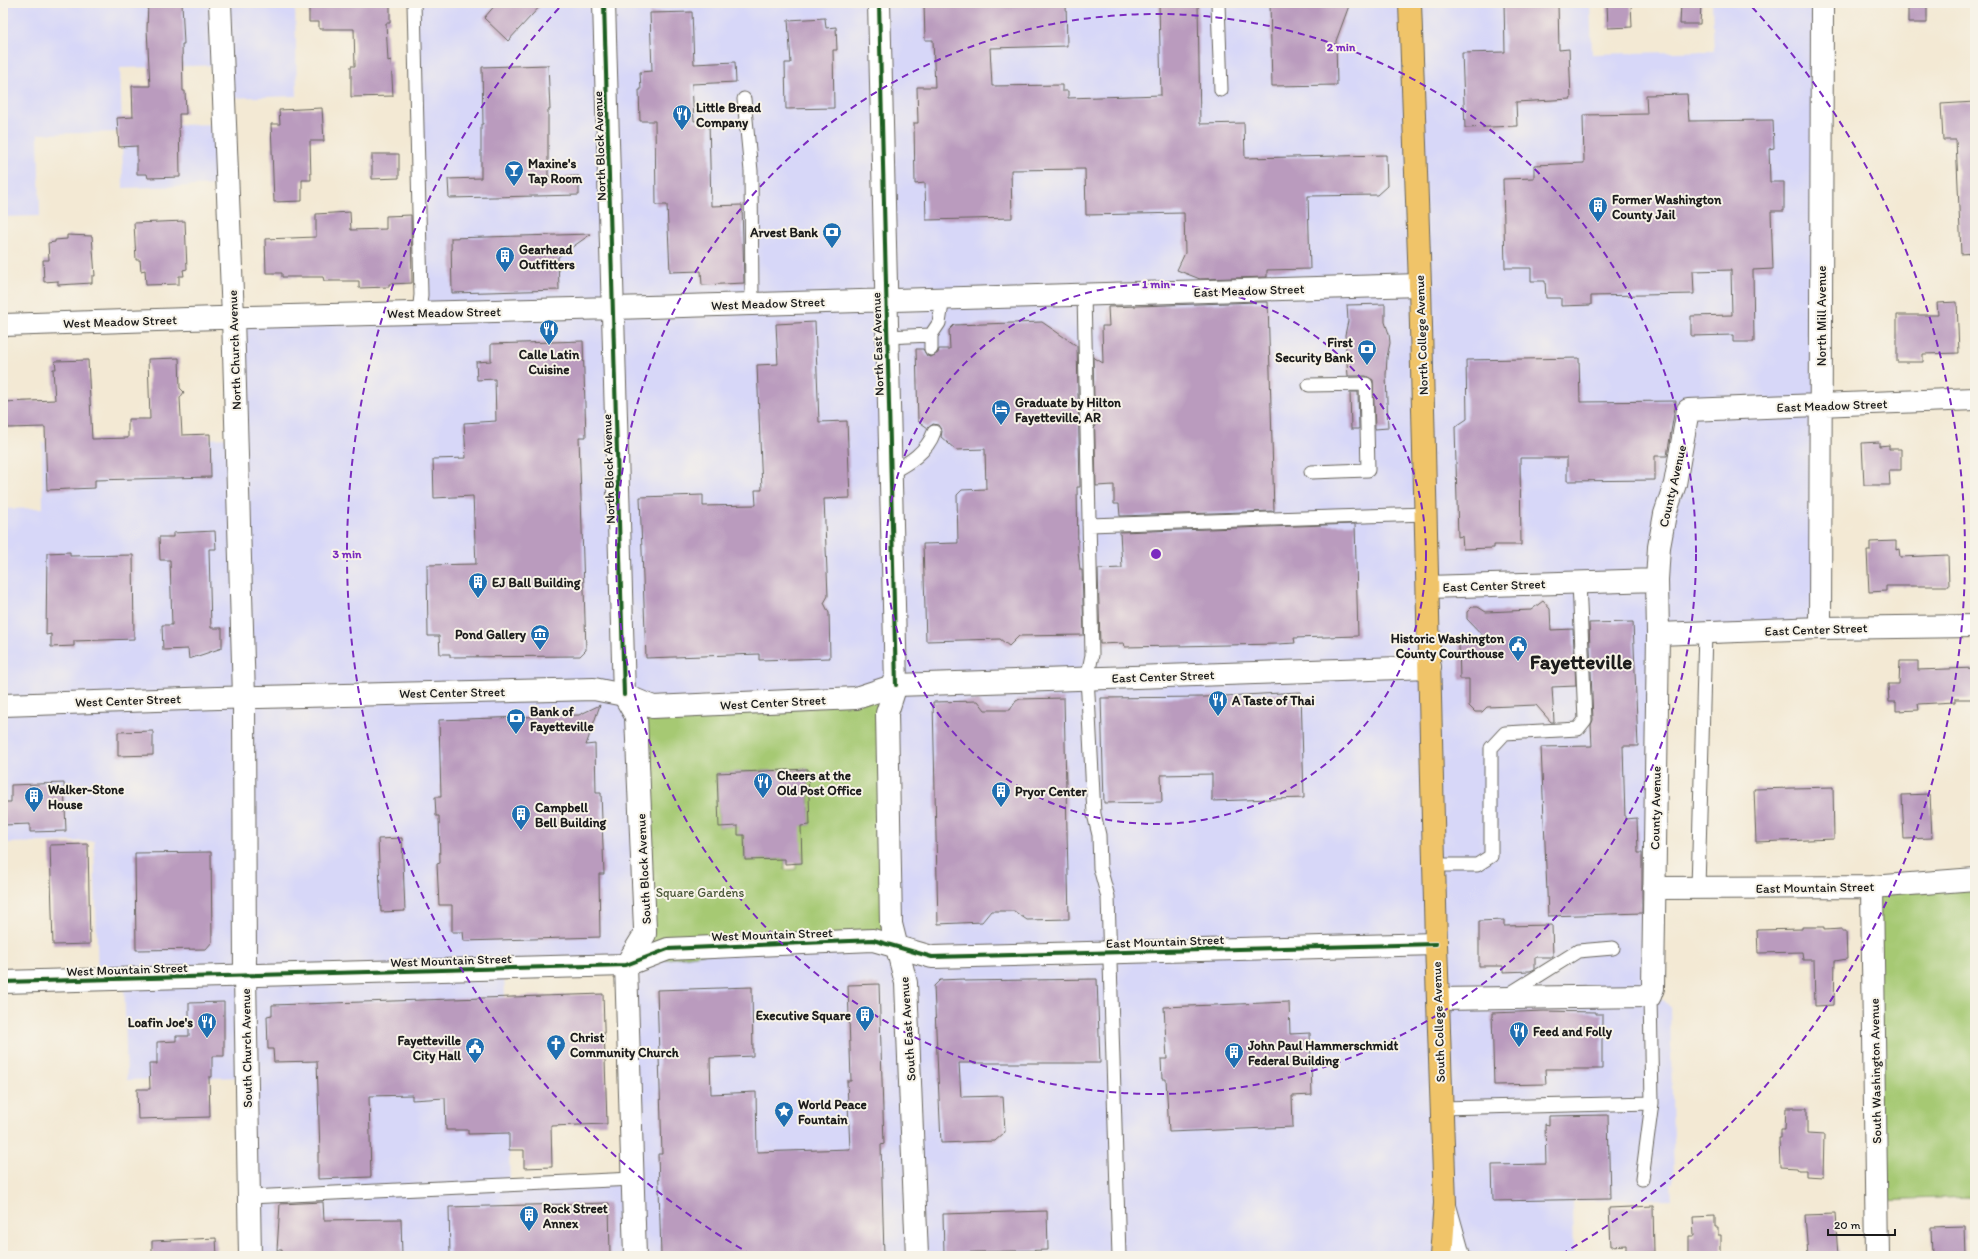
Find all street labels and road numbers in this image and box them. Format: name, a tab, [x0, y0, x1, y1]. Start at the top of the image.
street label: North Block Avenue	[590, 91, 609, 201]
street label: North Mill Avenue	[1814, 266, 1829, 366]
street label: North College Avenue	[1412, 275, 1431, 395]
street label: East Meadow Street	[1193, 281, 1305, 300]
street label: North Church Avenue	[225, 290, 244, 410]
street label: North East Avenue	[868, 292, 887, 396]
street label: West Meadow Street	[711, 294, 825, 313]
street label: West Meadow Street	[387, 304, 501, 321]
street label: West Meadow Street	[63, 312, 177, 331]
street label: East Meadow Street	[1776, 396, 1888, 415]
street label: North Block Avenue	[599, 414, 618, 524]
street label: County Avenue	[1656, 443, 1689, 529]
street label: East Center Street	[1442, 576, 1546, 595]
street label: East Center Street	[1764, 620, 1868, 639]
street label: East Center Street	[1111, 667, 1215, 686]
street label: West Center Street	[399, 684, 505, 701]
street label: West Center Street	[75, 691, 181, 710]
street label: West Center Street	[720, 692, 826, 713]
street label: County Avenue	[1647, 766, 1664, 850]
street label: South Block Avenue	[633, 813, 654, 925]
street label: East Mountain Street	[1756, 879, 1874, 896]
street label: West Mountain Street	[711, 925, 833, 944]
street label: East Mountain Street	[1106, 932, 1225, 951]
street label: West Mountain Street	[390, 951, 512, 970]
street label: West Mountain Street	[66, 960, 188, 979]
street label: South College Avenue	[1429, 961, 1448, 1083]
street label: South East Avenue	[896, 976, 919, 1082]
street label: South Church Avenue	[238, 988, 255, 1108]
street label: South Washington Avenue	[1867, 998, 1884, 1144]

